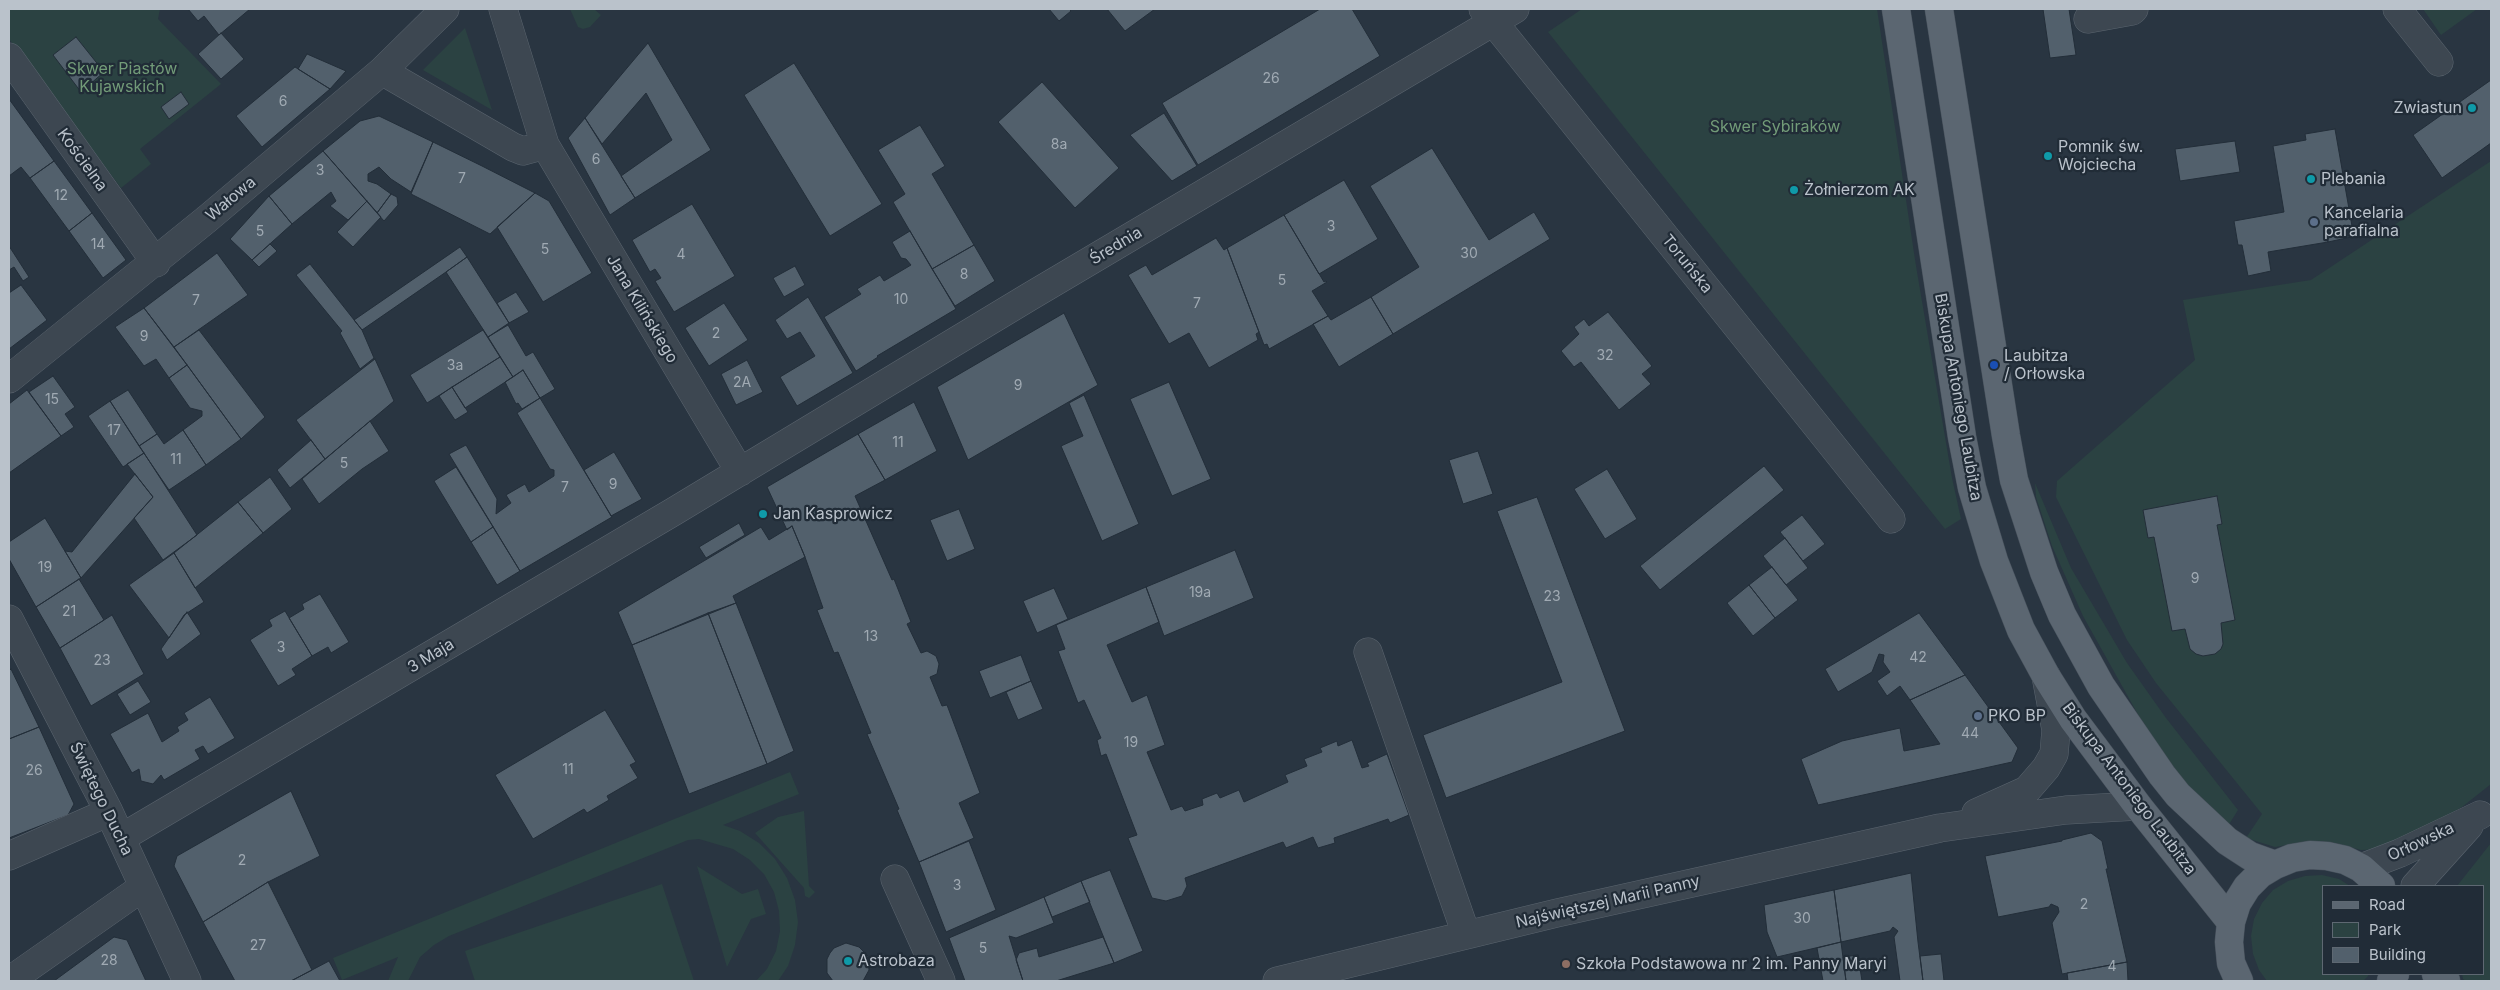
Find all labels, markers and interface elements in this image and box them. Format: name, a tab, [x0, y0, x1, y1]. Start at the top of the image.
park label: Skwer Piastów Kujawskich	[67, 59, 177, 97]
house number: 26	[1262, 71, 1280, 87]
house number: 6	[279, 94, 287, 110]
place label: Zwiastun	[2393, 98, 2462, 118]
marker: Zwiastun	[2466, 102, 2478, 114]
park label: Skwer Sybiraków	[1710, 117, 1840, 137]
street label: Kościelna	[53, 125, 111, 195]
house number: 8a	[1051, 137, 1067, 153]
place label: Pomnik św. Wojciecha	[2058, 137, 2143, 175]
marker: Pomnik św. Wojciecha	[2042, 150, 2054, 162]
house number: 6	[592, 152, 600, 168]
house number: 3	[316, 163, 324, 179]
place label: Plebania	[2321, 169, 2386, 189]
house number: 7	[458, 171, 466, 187]
street label: Wałowa	[202, 173, 260, 225]
marker: Plebania	[2305, 173, 2317, 185]
place label: Żołnierzom AK	[1804, 180, 1915, 200]
marker: Żołnierzom AK	[1788, 184, 1800, 196]
house number: 12	[54, 188, 68, 204]
place label: Kancelaria parafialna	[2324, 203, 2404, 241]
marker: Kancelaria parafialna	[2308, 216, 2320, 228]
house number: 3	[1327, 219, 1335, 235]
street label: Średnia	[1086, 223, 1146, 269]
house number: 5	[256, 224, 264, 240]
street label: Toruńska	[1658, 231, 1716, 297]
house number: 14	[91, 237, 105, 253]
house number: 5	[541, 242, 549, 258]
house number: 30	[1460, 246, 1478, 262]
house number: 4	[676, 247, 686, 263]
street label: Jana Kilińskiego	[602, 251, 682, 367]
house number: 8	[960, 267, 968, 283]
house number: 5	[1278, 273, 1286, 289]
house number: 10	[894, 292, 908, 308]
street label: Biskupa Antoniego Laubitza	[1930, 292, 1986, 502]
house number: 7	[192, 293, 200, 309]
house number: 7	[1193, 296, 1201, 312]
house number: 2	[712, 326, 720, 342]
house number: 9	[140, 329, 148, 345]
place label: Laubitza / Orłowska	[2004, 346, 2085, 384]
house number: 32	[1596, 348, 1614, 364]
house number: 3a	[447, 358, 463, 374]
marker: Laubitza / Orłowska	[1988, 359, 2000, 371]
house number: 2A	[733, 375, 751, 391]
house number: 9	[1014, 378, 1022, 394]
house number: 15	[45, 392, 59, 408]
house number: 17	[107, 423, 121, 439]
house number: 11	[892, 435, 904, 451]
house number: 11	[170, 452, 182, 468]
house number: 5	[340, 456, 348, 472]
house number: 9	[609, 477, 617, 493]
house number: 7	[561, 480, 569, 496]
place label: Jan Kasprowicz	[773, 504, 893, 524]
marker: Jan Kasprowicz	[757, 508, 769, 520]
house number: 19	[38, 560, 52, 576]
house number: 9	[2191, 571, 2199, 587]
house number: 19a	[1189, 585, 1211, 601]
house number: 23	[1543, 589, 1561, 605]
house number: 21	[62, 604, 76, 620]
house number: 13	[864, 629, 878, 645]
street label: 3 Maja	[404, 635, 458, 677]
house number: 3	[277, 640, 285, 656]
house number: 42	[1909, 650, 1927, 666]
house number: 23	[93, 653, 111, 669]
street label: Biskupa Antoniego Laubitza	[2058, 699, 2200, 879]
place label: PKO BP	[1988, 706, 2046, 726]
marker: PKO BP	[1972, 710, 1984, 722]
house number: 44	[1961, 726, 1979, 742]
house number: 19	[1124, 735, 1138, 751]
street label: Świętego Ducha	[65, 739, 137, 859]
house number: 11	[562, 762, 574, 778]
house number: 26	[25, 763, 43, 779]
street label: Orłowska	[2385, 818, 2457, 866]
house number: 2	[238, 853, 246, 869]
street label: Najświętszej Marii Panny	[1514, 871, 1702, 933]
house number: 3	[953, 878, 961, 894]
legend	[2322, 885, 2485, 975]
text: Road	[2369, 895, 2405, 914]
house number: 2	[2080, 897, 2088, 913]
house number: 30	[1793, 911, 1811, 927]
text: Park	[2369, 920, 2401, 939]
house number: 27	[250, 938, 266, 954]
house number: 5	[979, 941, 987, 957]
text: Building	[2369, 945, 2426, 964]
place label: Astrobaza	[858, 951, 935, 971]
house number: 28	[100, 953, 118, 969]
place label: Szkoła Podstawowa nr 2 im. Panny Maryi	[1576, 954, 1887, 974]
marker: Astrobaza	[842, 955, 854, 967]
marker: Szkoła Podstawowa nr 2 im. Panny Maryi	[1560, 958, 1572, 970]
house number: 4	[2107, 959, 2117, 975]

